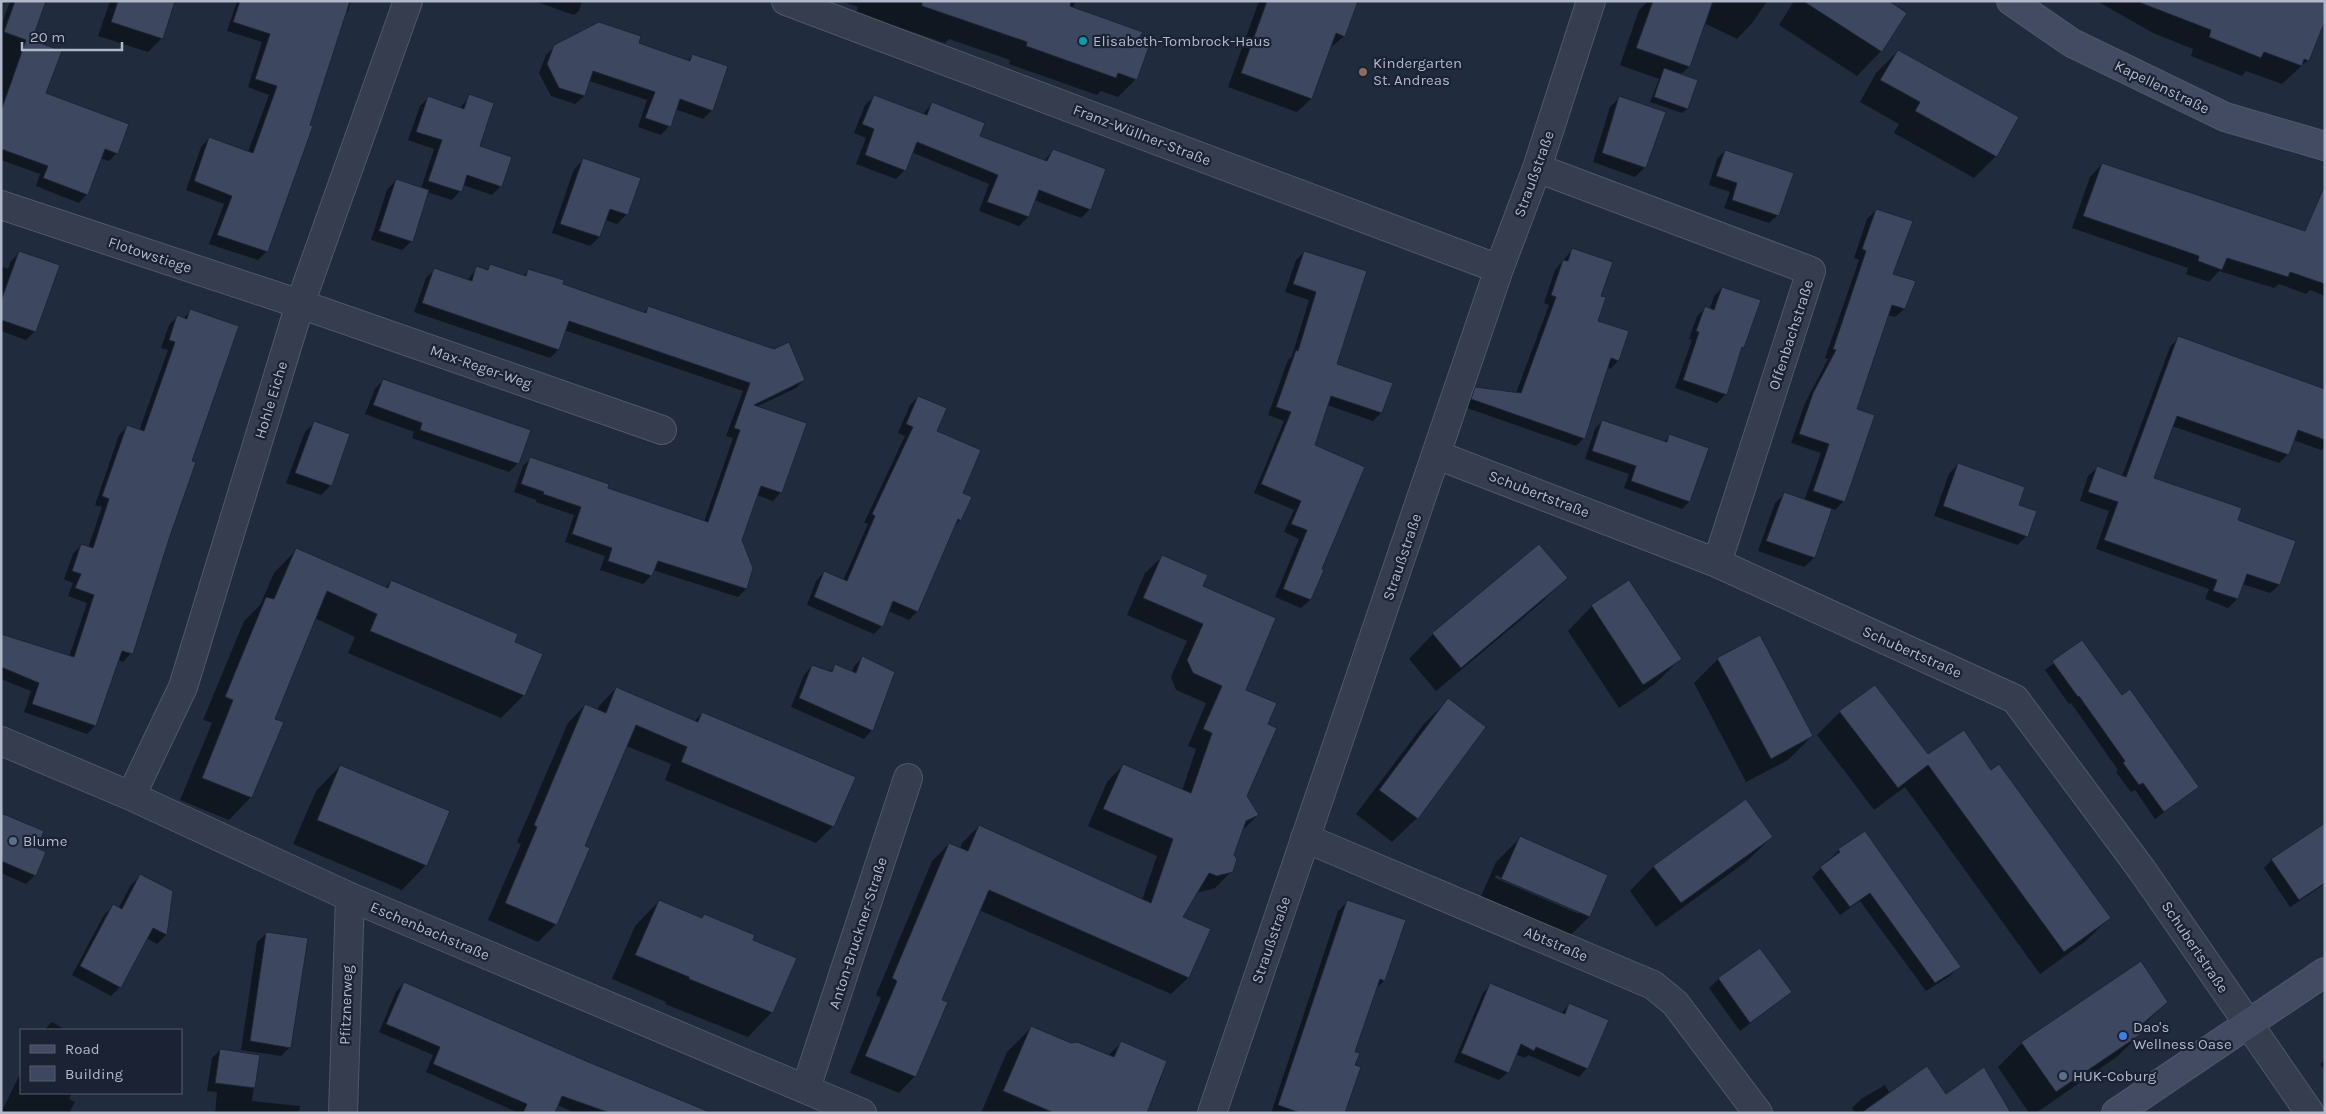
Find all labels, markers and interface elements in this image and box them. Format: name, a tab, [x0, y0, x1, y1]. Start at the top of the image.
scale bar	[22, 20, 122, 52]
text: 20 m	[30, 28, 65, 46]
place label: Elisabeth-Tombrock-Haus	[1093, 32, 1270, 50]
marker: Elisabeth-Tombrock-Haus	[1077, 35, 1089, 47]
place label: Kindergarten St. Andreas	[1373, 54, 1462, 89]
street label: Kapellenstraße	[2112, 56, 2212, 118]
marker: Kindergarten St. Andreas	[1357, 66, 1369, 78]
street label: Franz-Wüllner-Straße	[1071, 100, 1213, 170]
street label: Straußstraße	[1510, 128, 1558, 220]
street label: Flotowstiege	[106, 233, 194, 277]
street label: Offenbachstraße	[1765, 278, 1817, 392]
street label: Max-Reger-Weg	[428, 341, 535, 393]
street label: Hohle Eiche	[251, 359, 291, 441]
street label: Schubertstraße	[1486, 466, 1592, 522]
street label: Straußstraße	[1379, 511, 1425, 603]
street label: Schubertstraße	[1860, 622, 1964, 682]
place label: Blume	[23, 832, 67, 850]
marker: Blume	[7, 835, 19, 847]
street label: Anton-Bruckner-Straße	[825, 855, 891, 1011]
street label: Straußstraße	[1248, 894, 1294, 986]
street label: Eschenbachstraße	[368, 898, 492, 964]
street label: Schubertstraße	[2158, 898, 2232, 996]
street label: Abtstraße	[1522, 923, 1590, 965]
street label: Pfitznerweg	[336, 964, 356, 1045]
place label: Dao's Wellness Oase	[2133, 1018, 2232, 1053]
legend	[20, 1029, 182, 1094]
marker: Dao's Wellness Oase	[2117, 1030, 2129, 1042]
text: Road	[65, 1040, 100, 1058]
text: Building	[65, 1065, 123, 1083]
place label: HUK-Coburg	[2073, 1067, 2157, 1085]
marker: HUK-Coburg	[2057, 1070, 2069, 1082]

